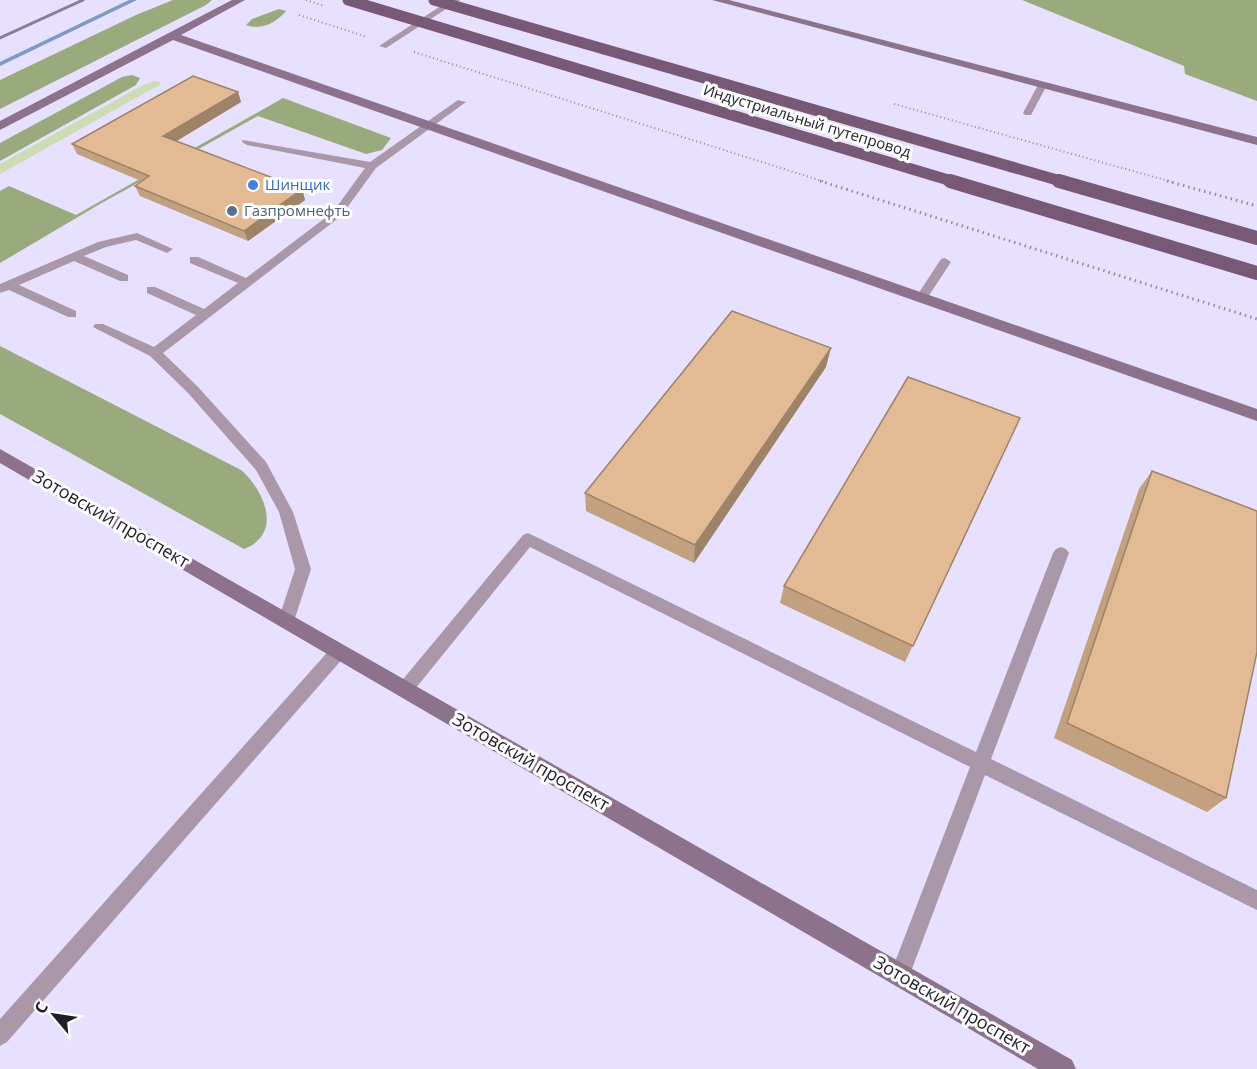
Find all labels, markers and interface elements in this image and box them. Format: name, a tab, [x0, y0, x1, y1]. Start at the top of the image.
street label: Индустриальный путепровод	[701, 79, 914, 161]
place label: Шинщик	[265, 174, 331, 194]
marker: Шинщик	[246, 178, 260, 192]
place label: Газпромнефть	[244, 200, 351, 220]
marker: Газпромнефть	[225, 204, 239, 218]
street label: Зотовский проспект	[29, 463, 195, 573]
street label: Зотовский проспект	[449, 706, 615, 816]
street label: Зотовский проспект	[870, 949, 1036, 1059]
north arrow	[24, 985, 84, 1045]
text: С	[29, 998, 53, 1018]

